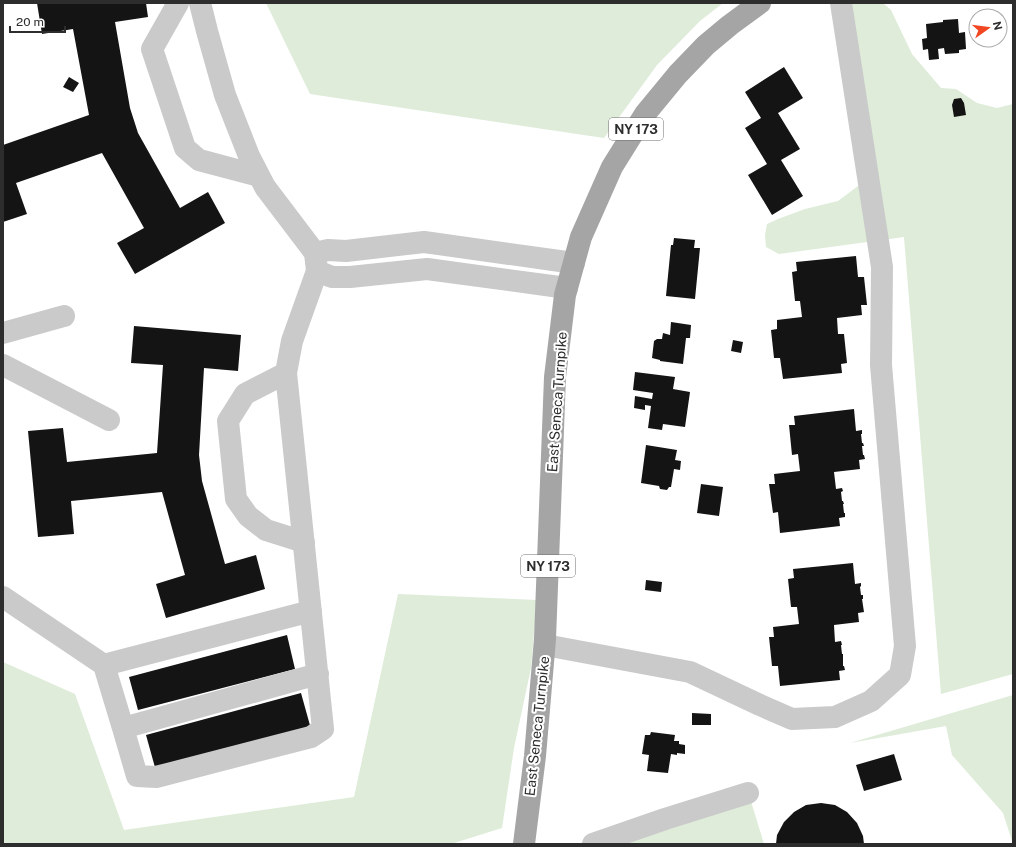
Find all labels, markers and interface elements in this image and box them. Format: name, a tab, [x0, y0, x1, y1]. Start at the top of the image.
scale bar	[10, 8, 65, 34]
north arrow	[968, 8, 1008, 48]
text: 20 m	[16, 15, 44, 29]
text: N	[991, 20, 1005, 31]
road number: NY 173	[609, 118, 663, 140]
street label: East Seneca Turnpike	[544, 331, 570, 473]
road number: NY 173	[521, 555, 575, 577]
street label: East Seneca Turnpike	[522, 655, 552, 797]

